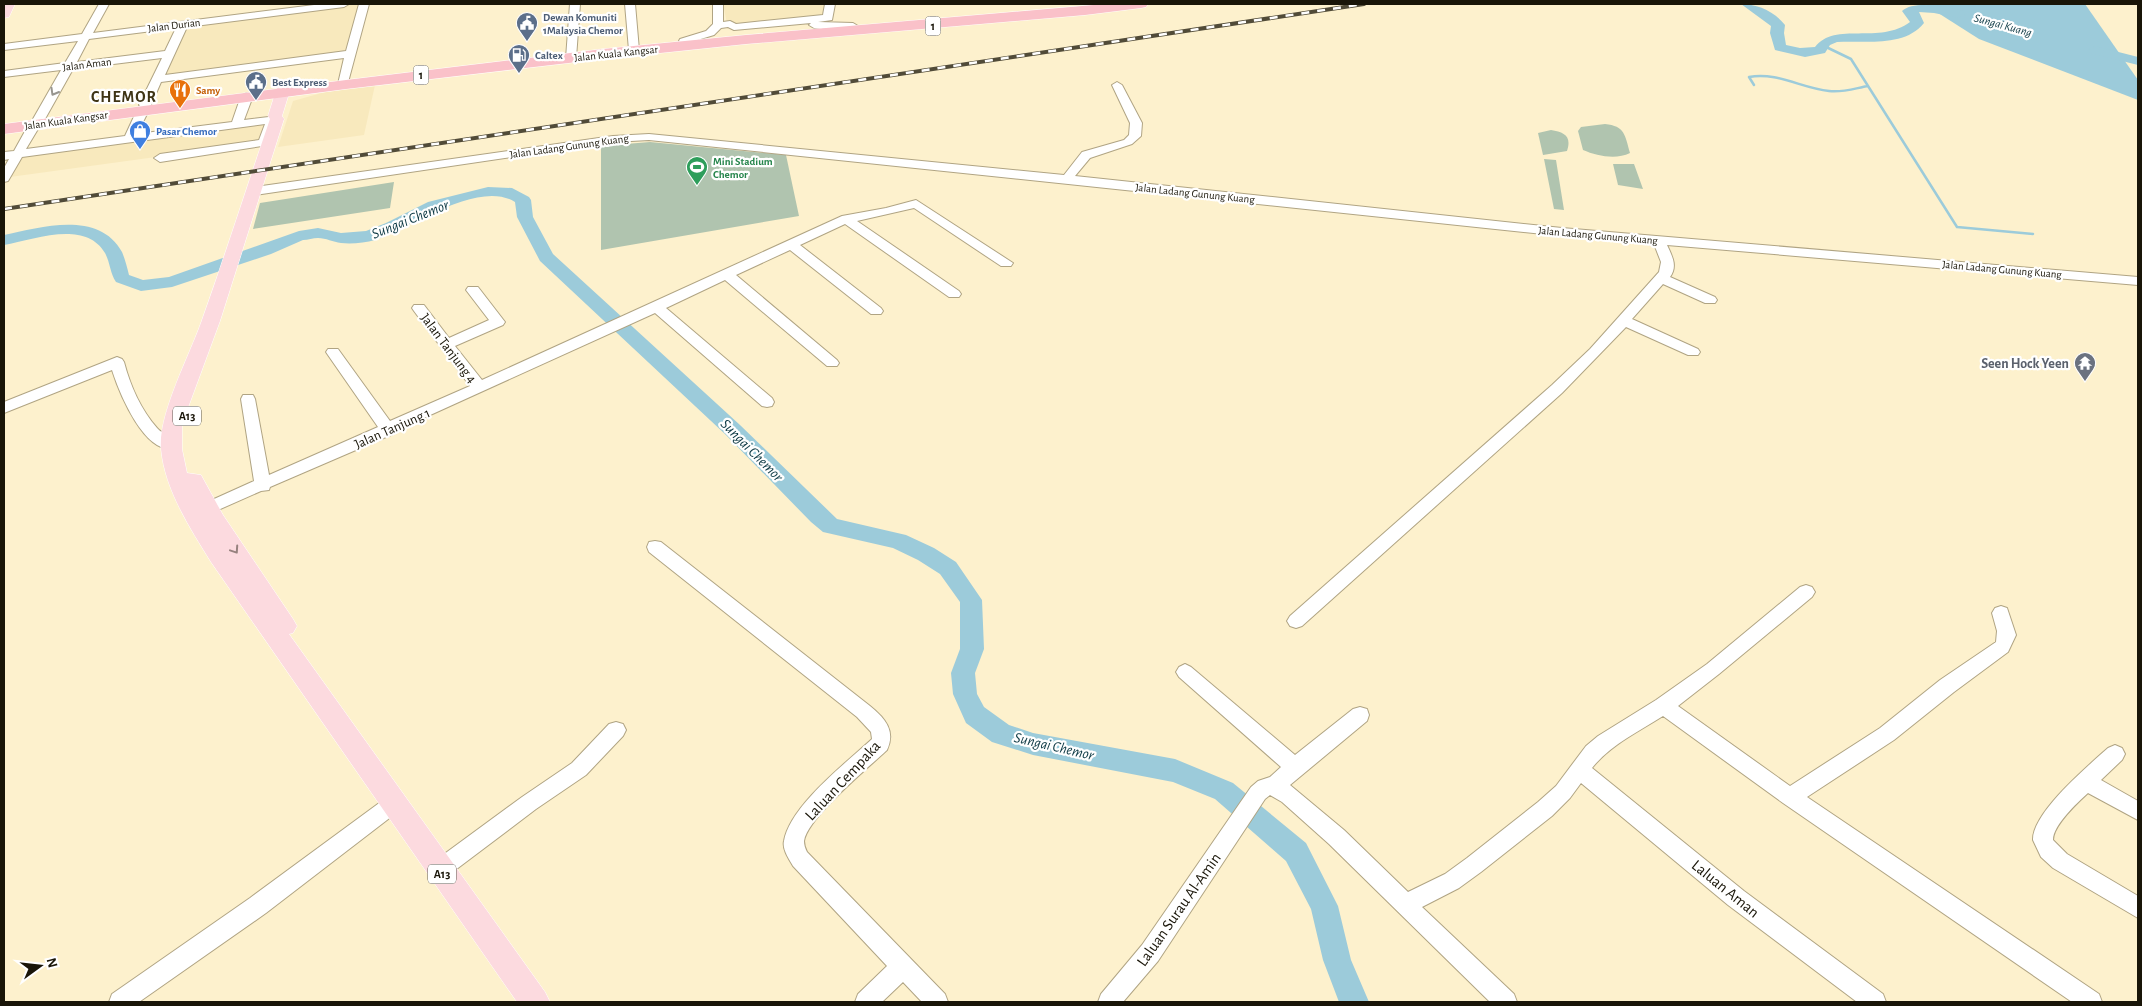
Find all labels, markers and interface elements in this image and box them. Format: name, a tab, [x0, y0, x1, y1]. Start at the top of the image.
public building icon: Dewan Komuniti 1Malaysia Chemor	[515, 11, 539, 42]
place label: Dewan Komuniti 1Malaysia Chemor	[543, 12, 623, 36]
water label: Sungai Kuang	[1973, 12, 2033, 38]
road number: 1	[926, 16, 940, 36]
street label: Jalan Durian	[147, 17, 201, 34]
fuel station icon: Caltex	[507, 43, 531, 74]
street label: Jalan Kuala Kangsar	[574, 44, 659, 63]
place label: Caltex	[535, 50, 563, 61]
street label: Jalan Aman	[62, 56, 112, 73]
road number: 1	[414, 66, 428, 84]
public building icon: Best Express	[244, 70, 268, 101]
place label: Best Express	[272, 77, 327, 88]
restaurant icon: Samy	[168, 78, 192, 109]
place label: Samy	[196, 85, 220, 96]
one-way arrow	[51, 87, 61, 96]
district label: CHEMOR	[91, 89, 157, 105]
street label: Jalan Kuala Kangsar	[24, 109, 109, 132]
shop icon: Pasar Chemor	[128, 119, 152, 150]
place label: Pasar Chemor	[156, 126, 217, 137]
street label: Jalan Ladang Gunung Kuang	[509, 133, 630, 160]
sports icon: Mini Stadium Chemor	[685, 155, 709, 186]
place label: Mini Stadium Chemor	[713, 156, 773, 180]
street label: Jalan Ladang Gunung Kuang	[1135, 182, 1256, 205]
water label: Sungai Chemor	[370, 197, 452, 242]
street label: Jalan Ladang Gunung Kuang	[1538, 225, 1659, 246]
street label: Jalan Ladang Gunung Kuang	[1942, 259, 2063, 280]
street label: Jalan Tanjung 4	[418, 311, 479, 386]
temple icon: Seen Hock Yeen	[2073, 351, 2097, 382]
place label: Seen Hock Yeen	[1981, 357, 2069, 371]
road number: A13	[173, 406, 201, 426]
street label: Jalan Tanjung 1	[352, 406, 432, 452]
water label: Sungai Chemor	[718, 416, 787, 485]
one-way arrow	[229, 544, 238, 553]
water label: Sungai Chemor	[1012, 730, 1096, 763]
street label: Laluan Cempaka	[802, 738, 883, 824]
street label: Laluan Surau Al-Amin	[1134, 850, 1224, 969]
street label: Laluan Aman	[1689, 857, 1762, 921]
road number: A13	[428, 864, 456, 884]
north arrow	[15, 941, 65, 991]
text: N	[44, 956, 60, 969]

